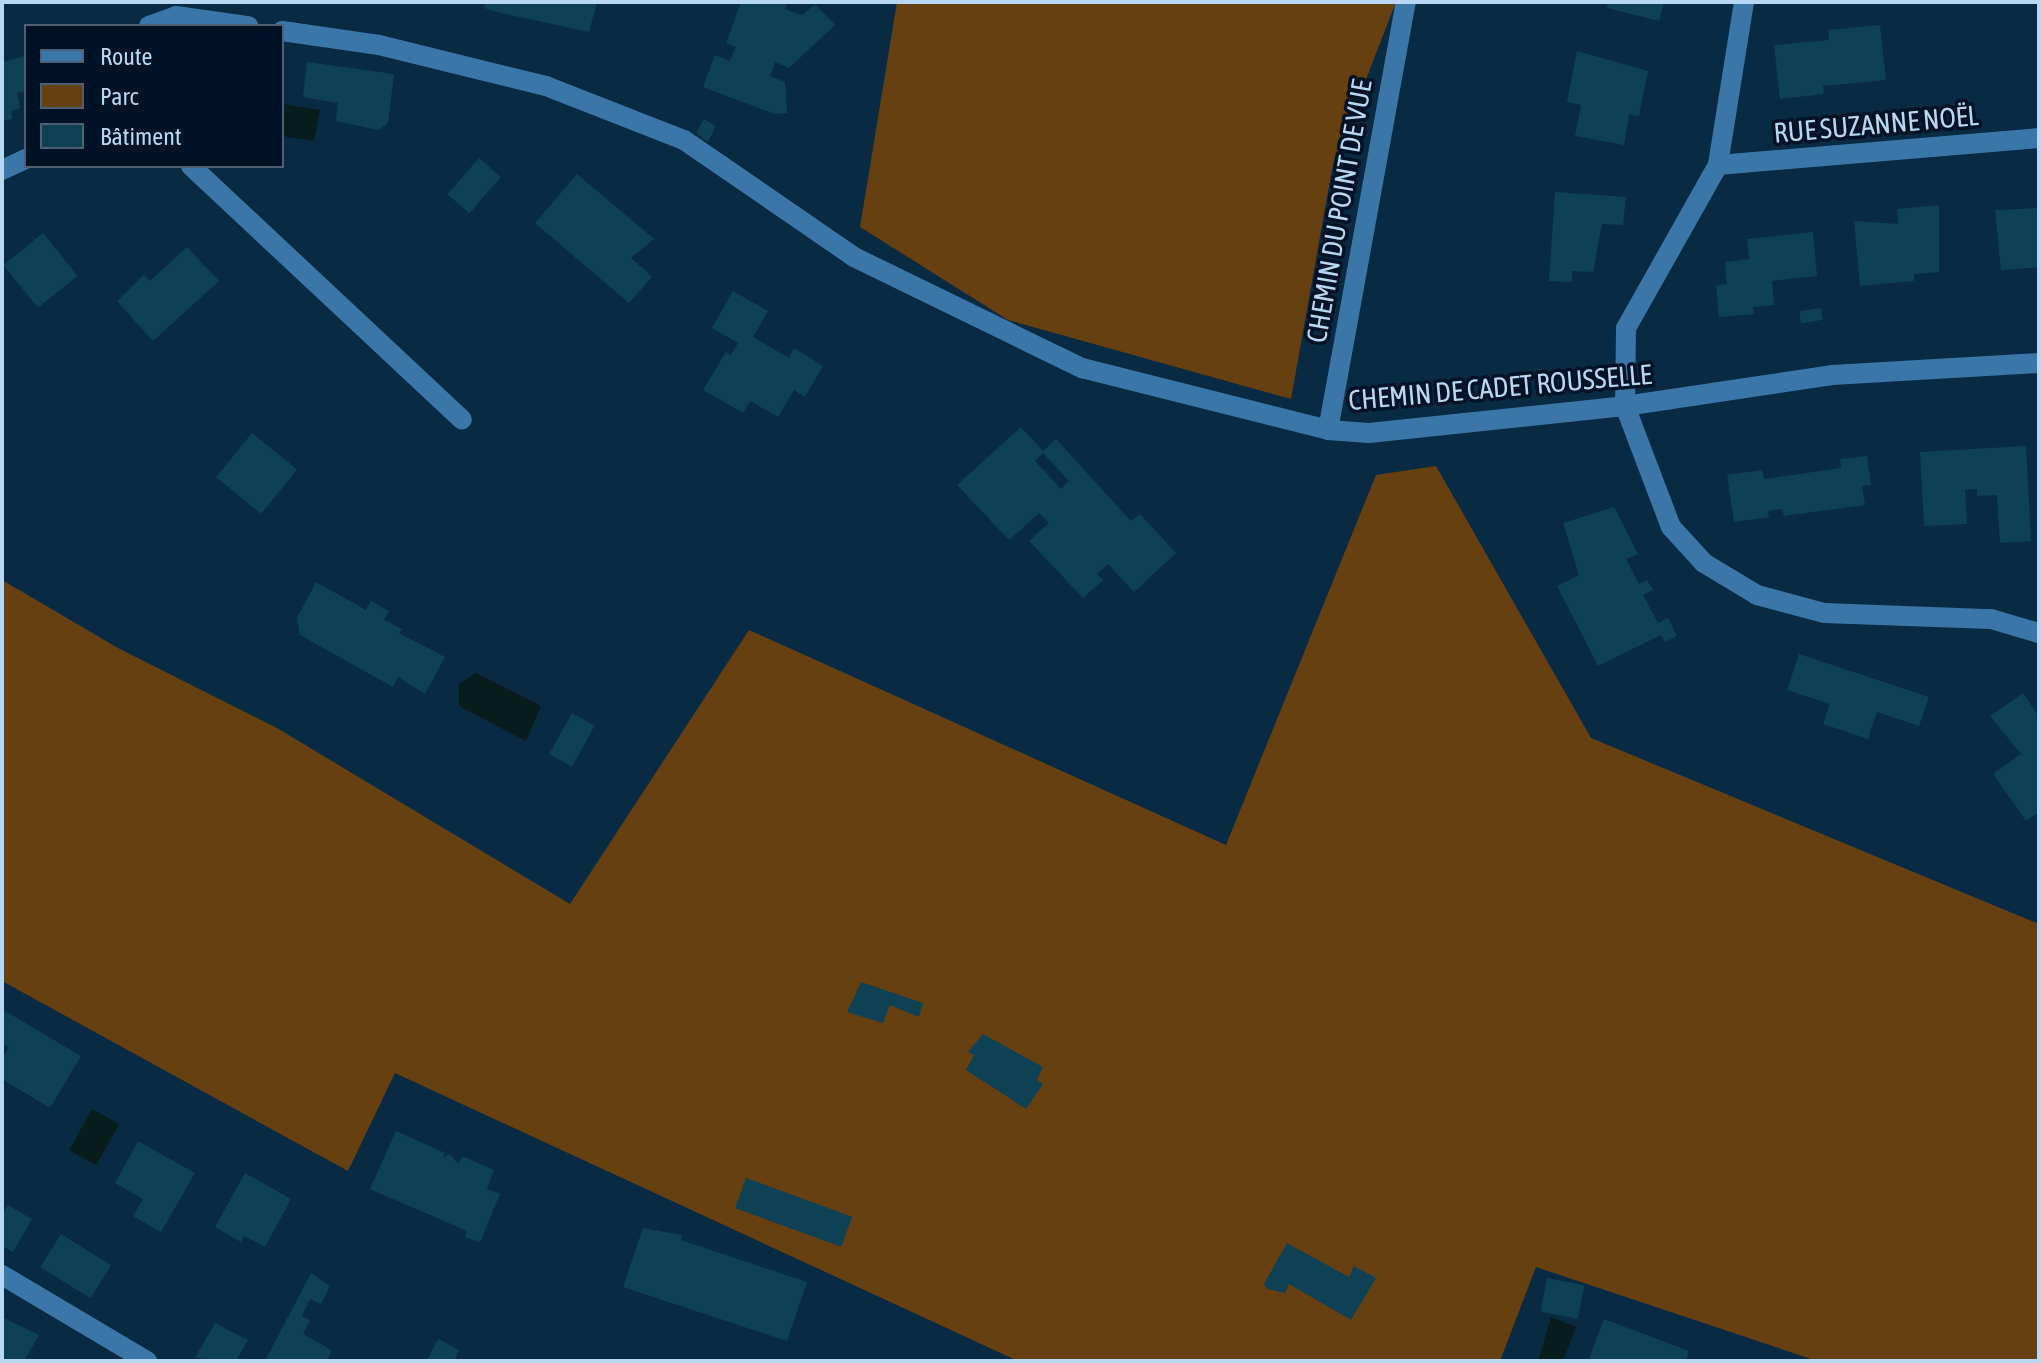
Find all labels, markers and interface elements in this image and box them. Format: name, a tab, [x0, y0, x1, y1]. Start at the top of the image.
legend	[24, 24, 284, 168]
text: Route	[100, 43, 152, 70]
street label: CHEMIN DU POINT DE VUE	[1299, 77, 1379, 345]
text: Parc	[100, 83, 138, 110]
street label: RUE SUZANNE NOËL	[1772, 98, 1980, 150]
text: Bâtiment	[100, 123, 182, 150]
street label: CHEMIN DE CADET ROUSSELLE	[1347, 357, 1653, 417]

